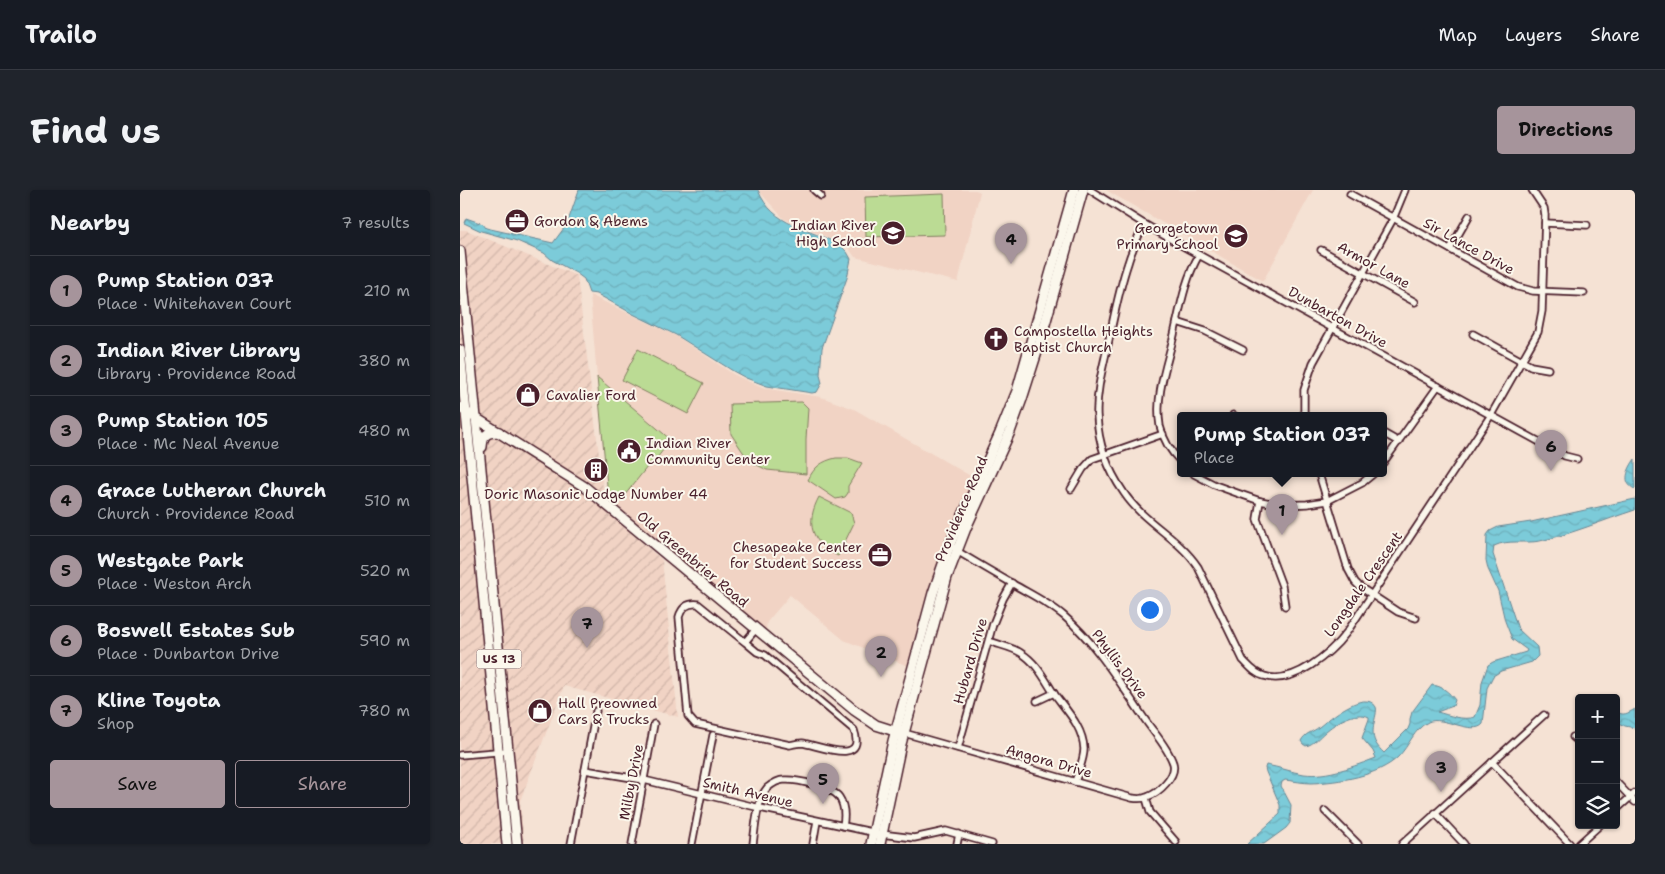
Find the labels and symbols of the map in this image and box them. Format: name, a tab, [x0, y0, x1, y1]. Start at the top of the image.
office icon: Gordon & Abems	[504, 208, 530, 234]
place label: Gordon & Abems	[534, 212, 648, 230]
street label: Sir Lance Drive	[1420, 214, 1518, 278]
place label: Indian River High School	[790, 216, 877, 250]
place label: Georgetown Primary School	[1117, 219, 1219, 253]
school or university icon: Indian River High School	[880, 220, 906, 246]
pin: 4	[995, 223, 1027, 264]
school or university icon: Georgetown Primary School	[1223, 223, 1249, 249]
street label: Armor Lane	[1334, 238, 1414, 292]
street label: Dunbarton Drive	[1285, 282, 1391, 352]
place label: Campostella Heights Baptist Church	[1014, 322, 1153, 356]
church icon: Campostella Heights Baptist Church	[983, 326, 1009, 352]
shop icon: Cavalier Ford	[515, 382, 541, 408]
place label: Cavalier Ford	[546, 386, 636, 404]
pin: 6	[1535, 430, 1567, 471]
place label: Indian River Community Center	[646, 434, 771, 468]
public building icon: Indian River Community Center	[616, 438, 642, 464]
street label: Providence Road	[931, 453, 991, 565]
building icon: Doric Masonic Lodge Number 44	[583, 457, 609, 483]
place label: Doric Masonic Lodge Number 44	[484, 485, 708, 503]
pin: 1	[1266, 494, 1298, 535]
street label: Old Greenbrier Road	[633, 507, 753, 611]
street label: Longdale Crescent	[1320, 528, 1406, 640]
place label: Chesapeake Center for Student Success	[730, 538, 862, 572]
office icon: Chesapeake Center for Student Success	[867, 542, 893, 568]
your location	[1137, 597, 1163, 623]
pin: 7	[571, 607, 603, 648]
street label: Hubard Drive	[949, 616, 991, 706]
street label: Phyllis Drive	[1088, 626, 1152, 702]
pin: 2	[865, 636, 897, 677]
road number: US 13	[476, 649, 522, 668]
place label: Hall Preowned Cars & Trucks	[558, 694, 657, 728]
shop icon: Hall Preowned Cars & Trucks	[527, 698, 553, 724]
street label: Angora Drive	[1004, 740, 1094, 782]
street label: Milby Drive	[615, 742, 647, 822]
pin: 3	[1425, 751, 1457, 792]
pin: 5	[807, 763, 839, 804]
street label: Smith Avenue	[701, 773, 795, 811]

